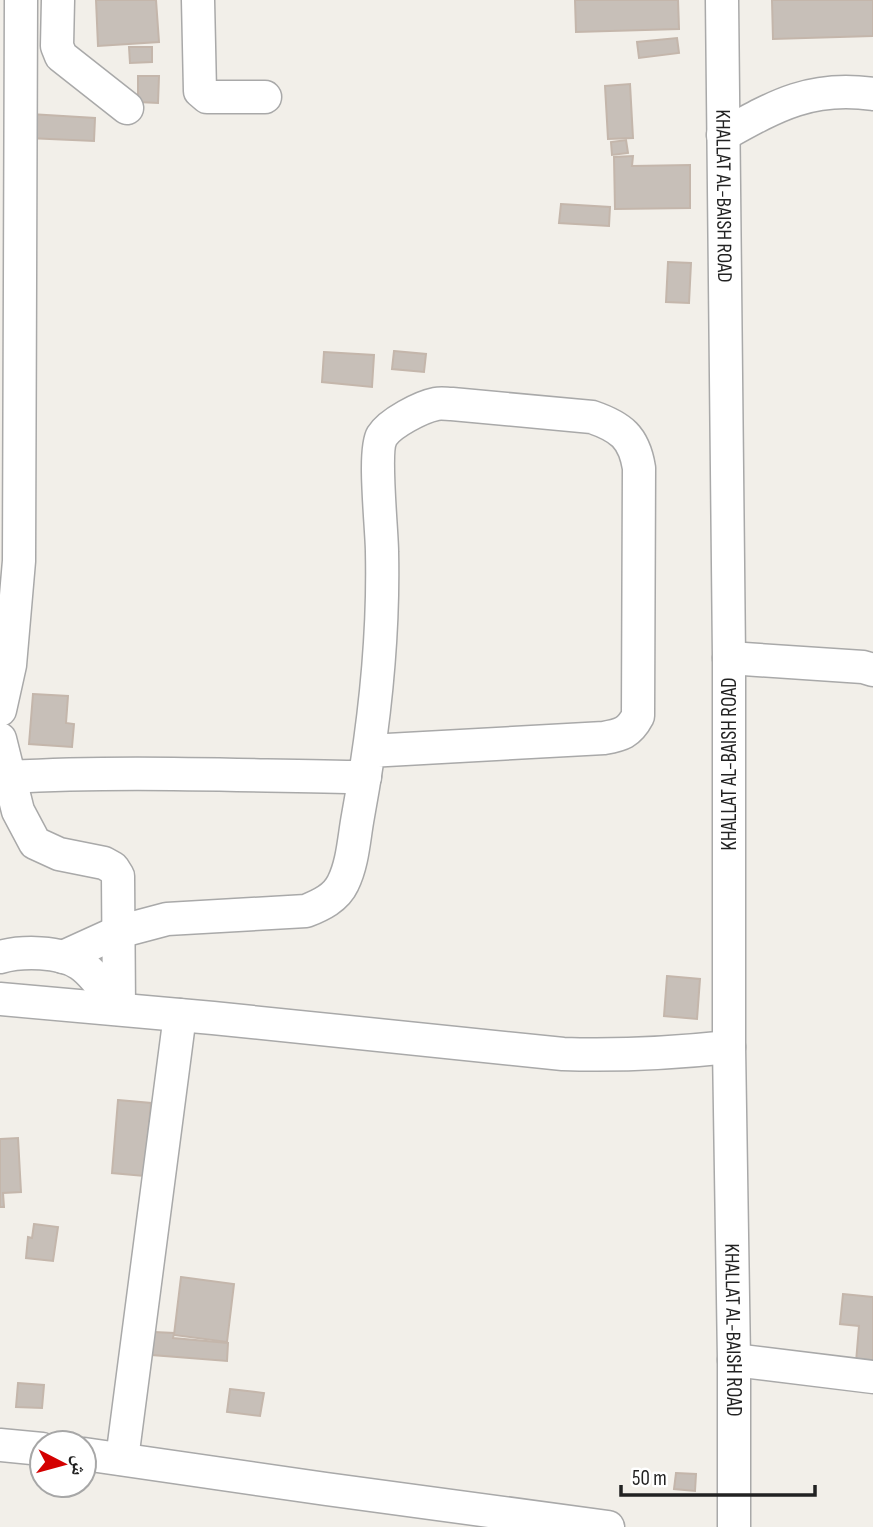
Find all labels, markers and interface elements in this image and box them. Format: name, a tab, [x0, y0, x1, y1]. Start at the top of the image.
street label: KHALLAT AL-BAISH ROAD	[710, 109, 737, 283]
street label: KHALLAT AL-BAISH ROAD	[717, 678, 742, 850]
street label: KHALLAT AL-BAISH ROAD	[719, 1243, 746, 1416]
north arrow	[28, 1429, 98, 1499]
text: ش	[66, 1454, 91, 1477]
scale bar	[621, 1454, 815, 1498]
text: 50 m	[632, 1466, 667, 1491]

